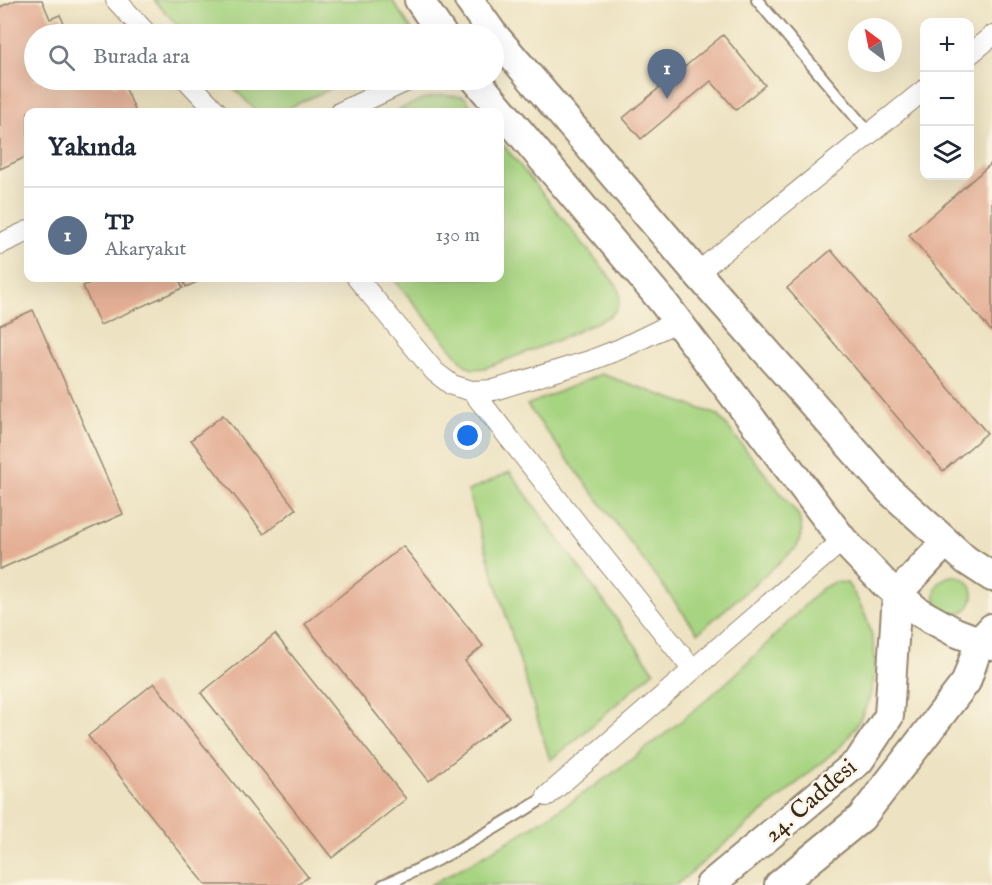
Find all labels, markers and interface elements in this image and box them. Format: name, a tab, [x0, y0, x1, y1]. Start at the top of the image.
north arrow	[848, 18, 902, 72]
map controls	[920, 18, 974, 180]
button: +	[920, 18, 974, 72]
search box	[24, 24, 504, 90]
icon: search	[45, 41, 78, 74]
text: Burada ara	[93, 43, 190, 71]
pin: 1	[648, 50, 686, 99]
button: −	[920, 72, 974, 126]
button: layers	[920, 126, 974, 180]
text: Yakında	[48, 131, 136, 164]
text: TP	[105, 209, 134, 237]
text: 1	[64, 223, 71, 248]
text: 130 m	[435, 223, 480, 248]
text: Akaryakıt	[105, 237, 186, 262]
your location	[453, 421, 482, 450]
street label: 24. Caddesi	[758, 752, 864, 850]

